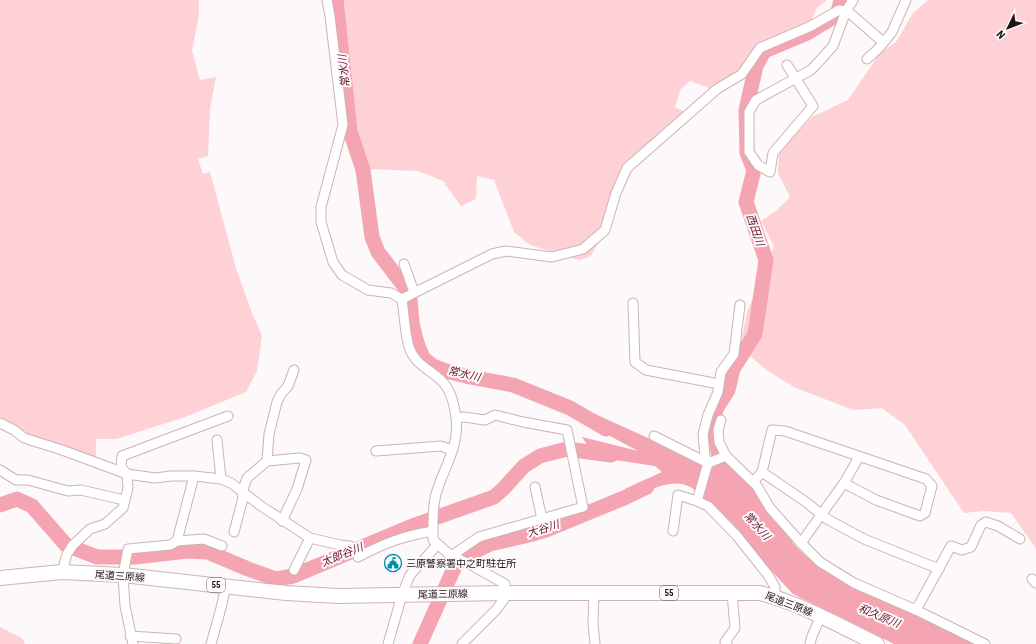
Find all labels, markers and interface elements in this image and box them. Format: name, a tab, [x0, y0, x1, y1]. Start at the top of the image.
north arrow	[988, 8, 1028, 48]
text: N	[994, 27, 1008, 41]
water label: 常水川	[336, 53, 352, 88]
water label: 西田川	[743, 212, 767, 249]
water label: 常水川	[446, 364, 483, 384]
water label: 常水川	[741, 509, 774, 543]
water label: 大谷川	[525, 518, 562, 540]
water label: 太郎谷川	[319, 540, 366, 569]
public building icon: 三原警察署中之町駐在所	[383, 553, 403, 573]
place label: 三原警察署中之町駐在所	[406, 558, 516, 569]
street label: 尾道三原線	[95, 569, 145, 583]
road number: 55	[207, 578, 225, 592]
road number: 55	[660, 586, 678, 600]
street label: 尾道三原線	[418, 588, 468, 600]
street label: 尾道三原線	[764, 590, 814, 618]
water label: 和久原川	[856, 601, 903, 631]

